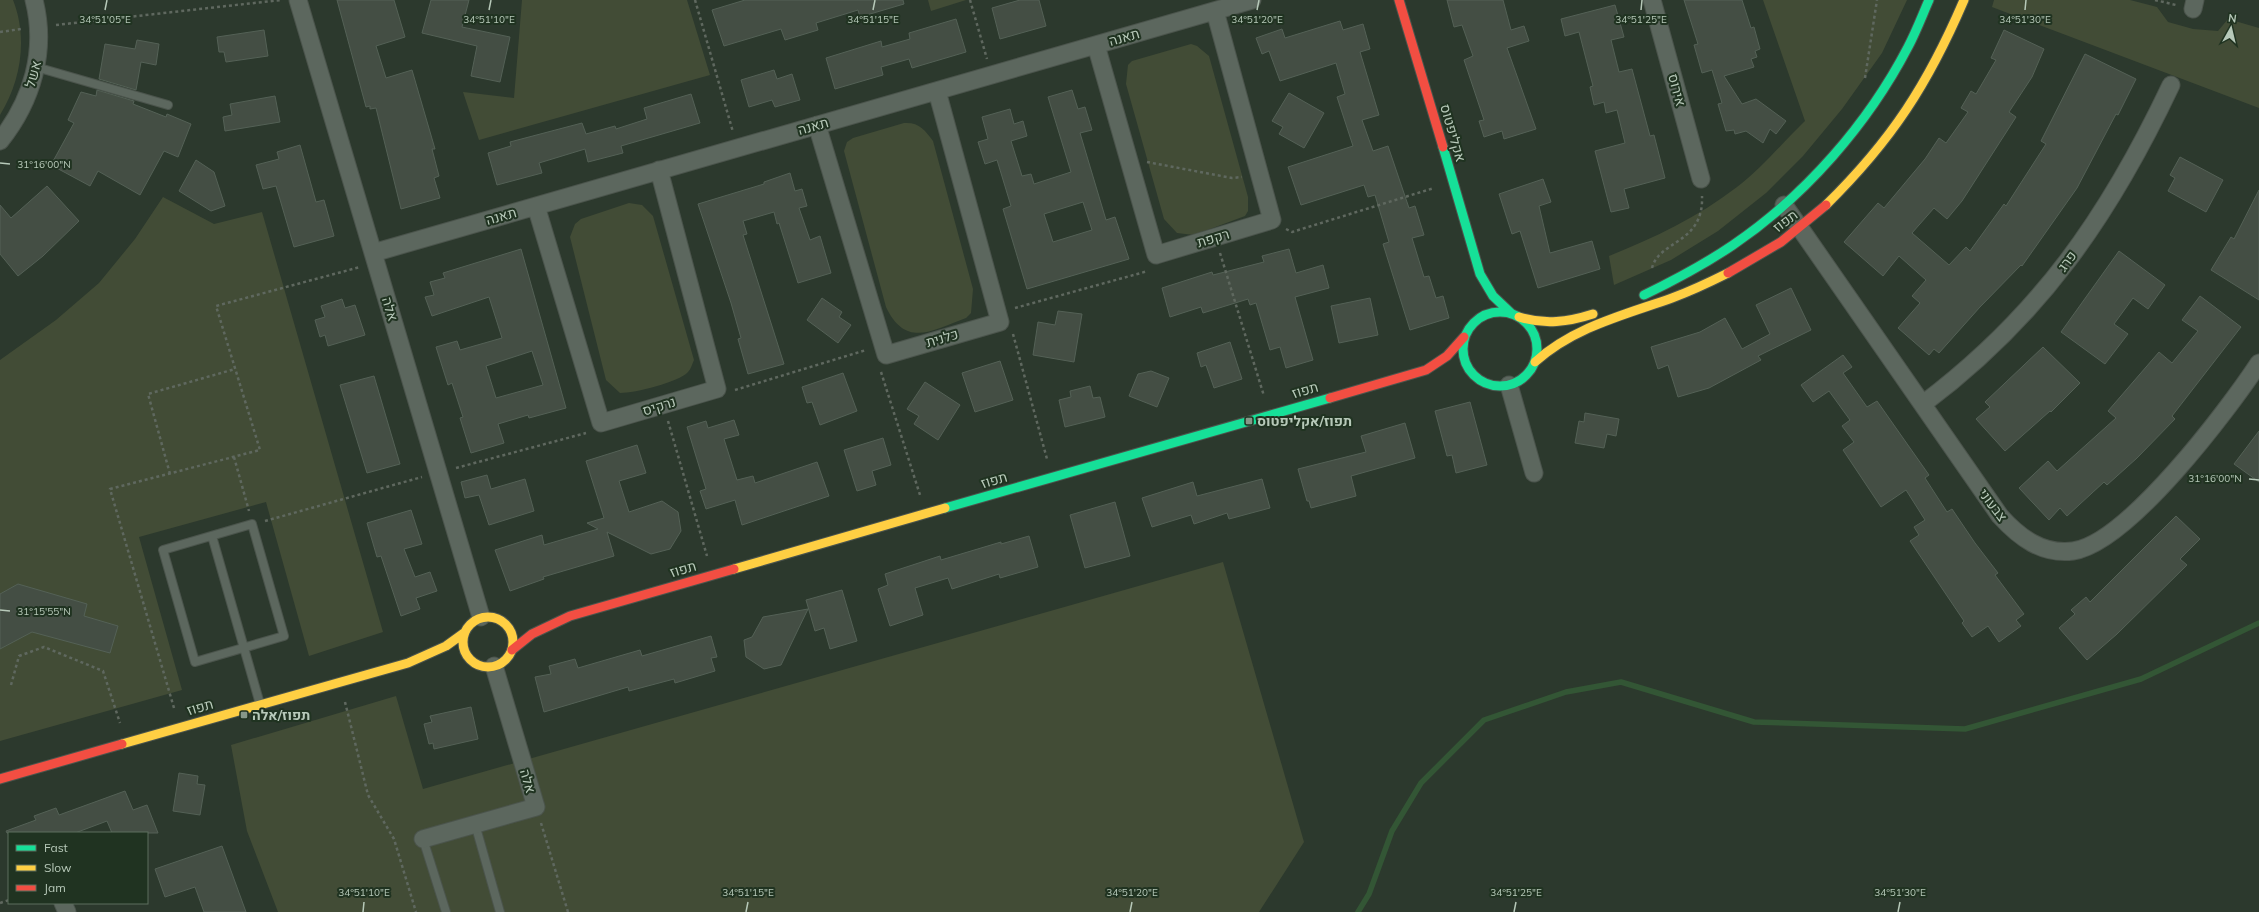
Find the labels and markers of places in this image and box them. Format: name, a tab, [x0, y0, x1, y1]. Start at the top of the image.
place label: תפוז/אקליפטוס	[1257, 412, 1352, 430]
marker: תפוז/אקליפטוס	[1244, 416, 1254, 426]
place label: תפוז/אלה	[252, 706, 310, 724]
marker: תפוז/אלה	[239, 710, 249, 720]

